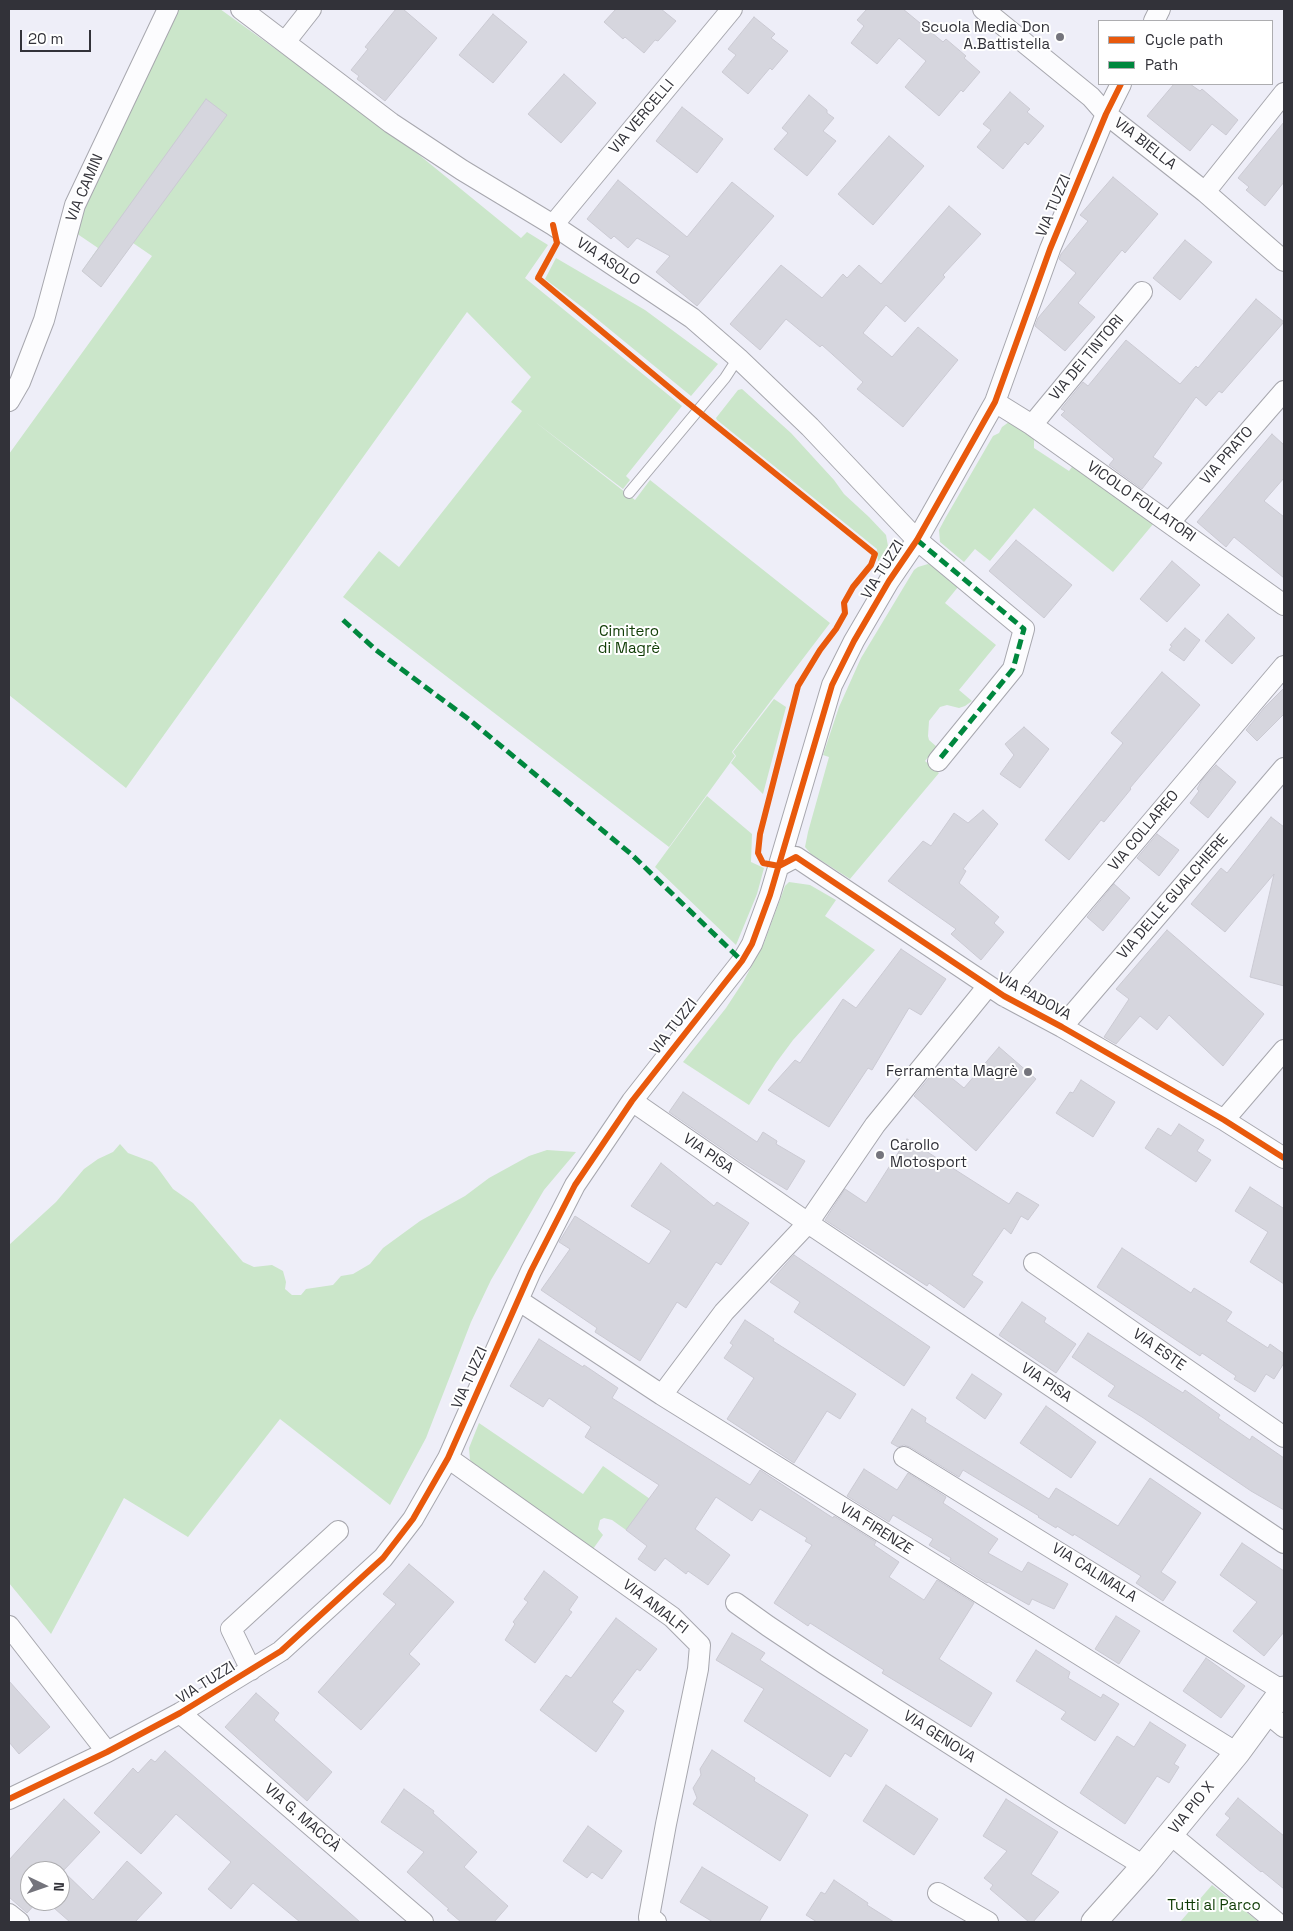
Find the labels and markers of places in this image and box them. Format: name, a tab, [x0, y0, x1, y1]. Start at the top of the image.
place label: Scuola Media Don A.Battistella	[921, 19, 1050, 54]
marker: Scuola Media Don A.Battistella	[1054, 31, 1066, 43]
place label: Ferramenta Magrè	[886, 1063, 1018, 1081]
marker: Ferramenta Magrè	[1022, 1066, 1034, 1078]
place label: Carollo Motosport	[890, 1137, 967, 1172]
marker: Carollo Motosport	[874, 1149, 886, 1161]

